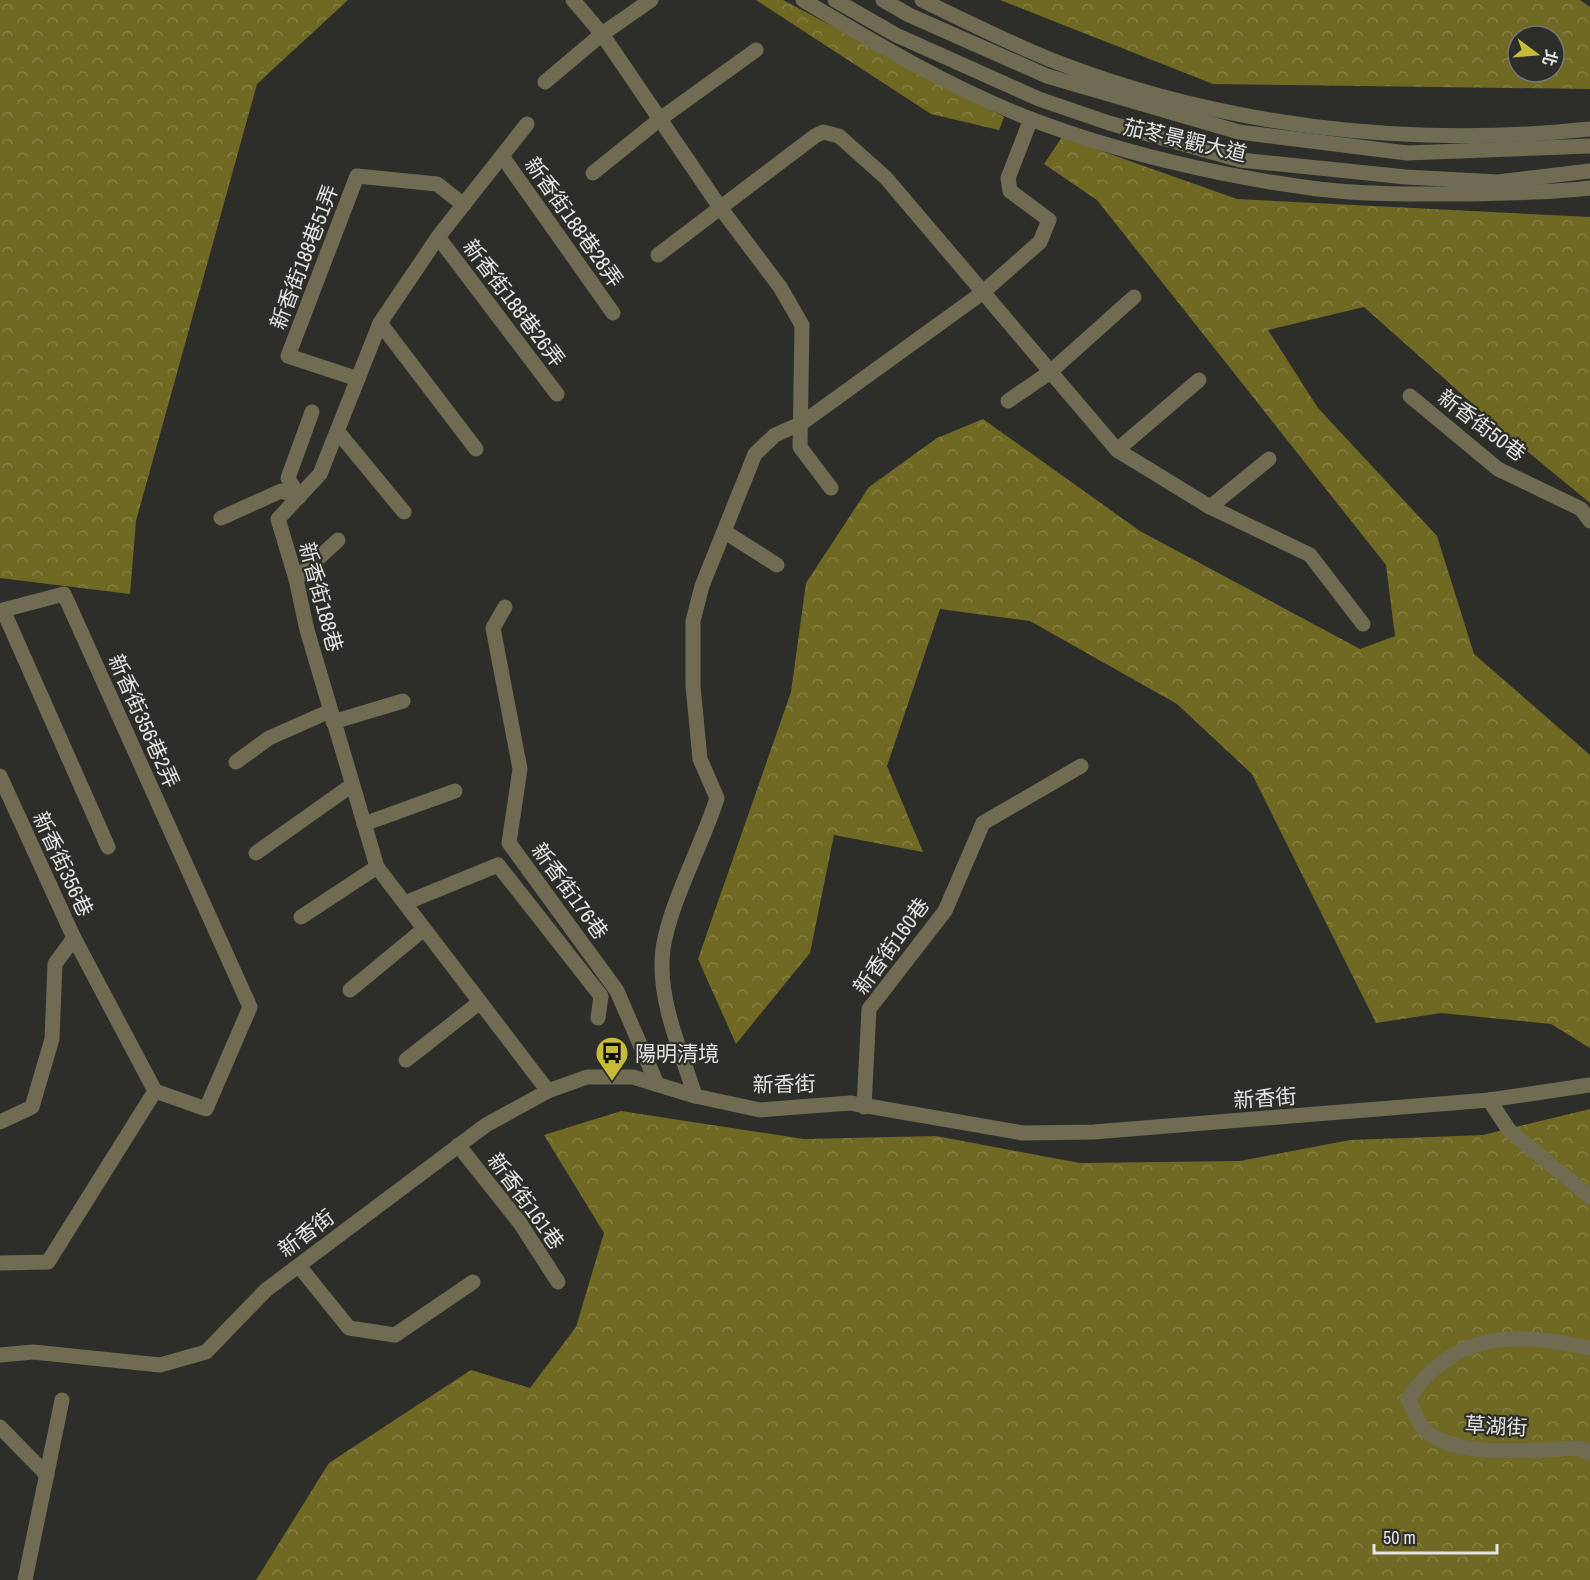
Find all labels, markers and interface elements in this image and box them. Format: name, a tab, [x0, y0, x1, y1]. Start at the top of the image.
north arrow	[1506, 24, 1566, 84]
text: 北	[1538, 47, 1563, 69]
street label: 茄苳景觀大道	[1120, 112, 1250, 168]
street label: 新香街188巷28弄	[518, 151, 630, 293]
street label: 新香街188巷51弄	[263, 180, 345, 334]
street label: 新香街188巷26弄	[456, 233, 572, 373]
street label: 新香街50巷	[1432, 382, 1532, 468]
street label: 新香街188巷	[292, 539, 350, 655]
street label: 新香街356巷2弄	[102, 650, 186, 792]
street label: 新香街356巷	[26, 807, 100, 921]
street label: 新香街176巷	[525, 837, 615, 945]
street label: 新香街160巷	[846, 892, 936, 1000]
bus stop icon: 陽明清境	[594, 1035, 630, 1082]
place label: 陽明清境	[635, 1039, 719, 1068]
street label: 新香街	[752, 1069, 816, 1099]
street label: 新香街	[1233, 1081, 1297, 1115]
street label: 新香街161巷	[481, 1147, 571, 1255]
street label: 新香街	[272, 1202, 340, 1264]
street label: 草湖街	[1464, 1410, 1528, 1442]
scale bar	[1374, 1517, 1497, 1555]
text: 50 m	[1383, 1525, 1416, 1550]

